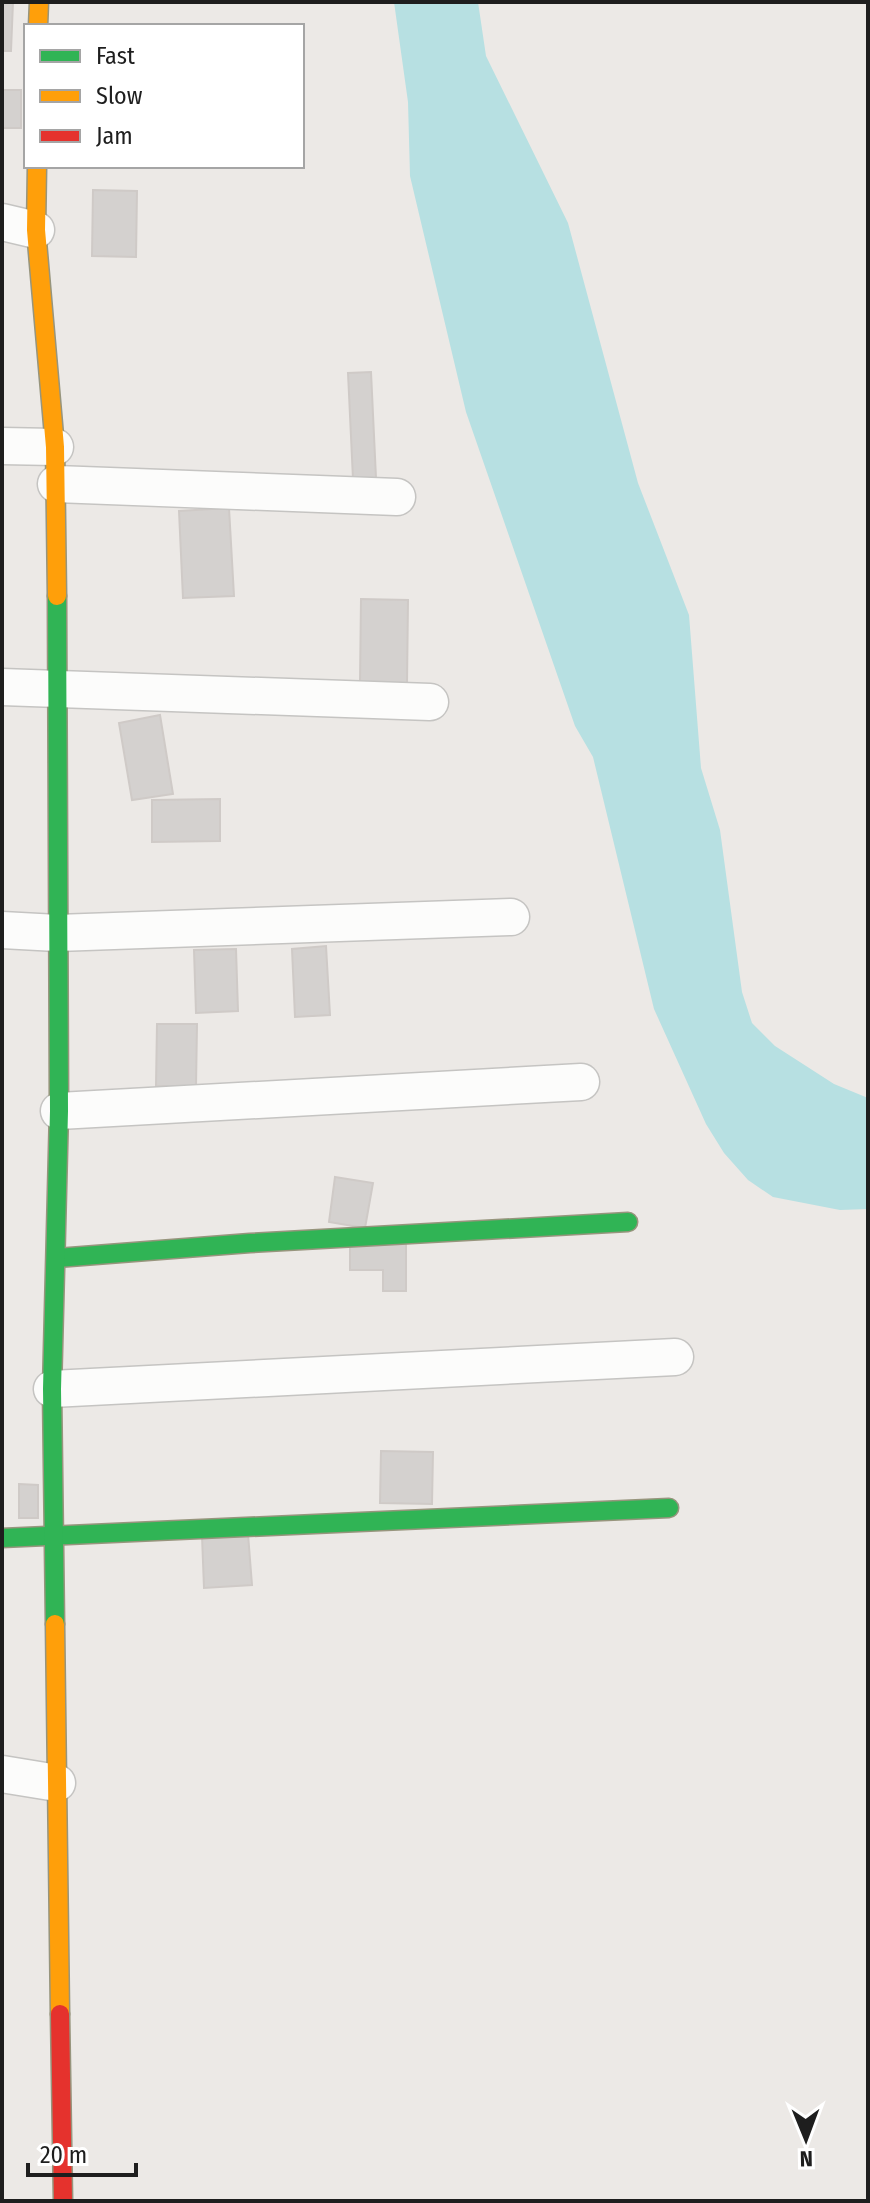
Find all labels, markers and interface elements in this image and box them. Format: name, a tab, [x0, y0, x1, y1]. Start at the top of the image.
legend	[24, 24, 304, 168]
text: Fast	[96, 42, 135, 70]
text: Slow	[96, 82, 143, 110]
text: Jam	[96, 122, 133, 150]
north arrow	[766, 2099, 846, 2179]
scale bar	[28, 2127, 136, 2177]
text: 20 m	[40, 2141, 87, 2169]
text: N	[800, 2145, 813, 2172]

